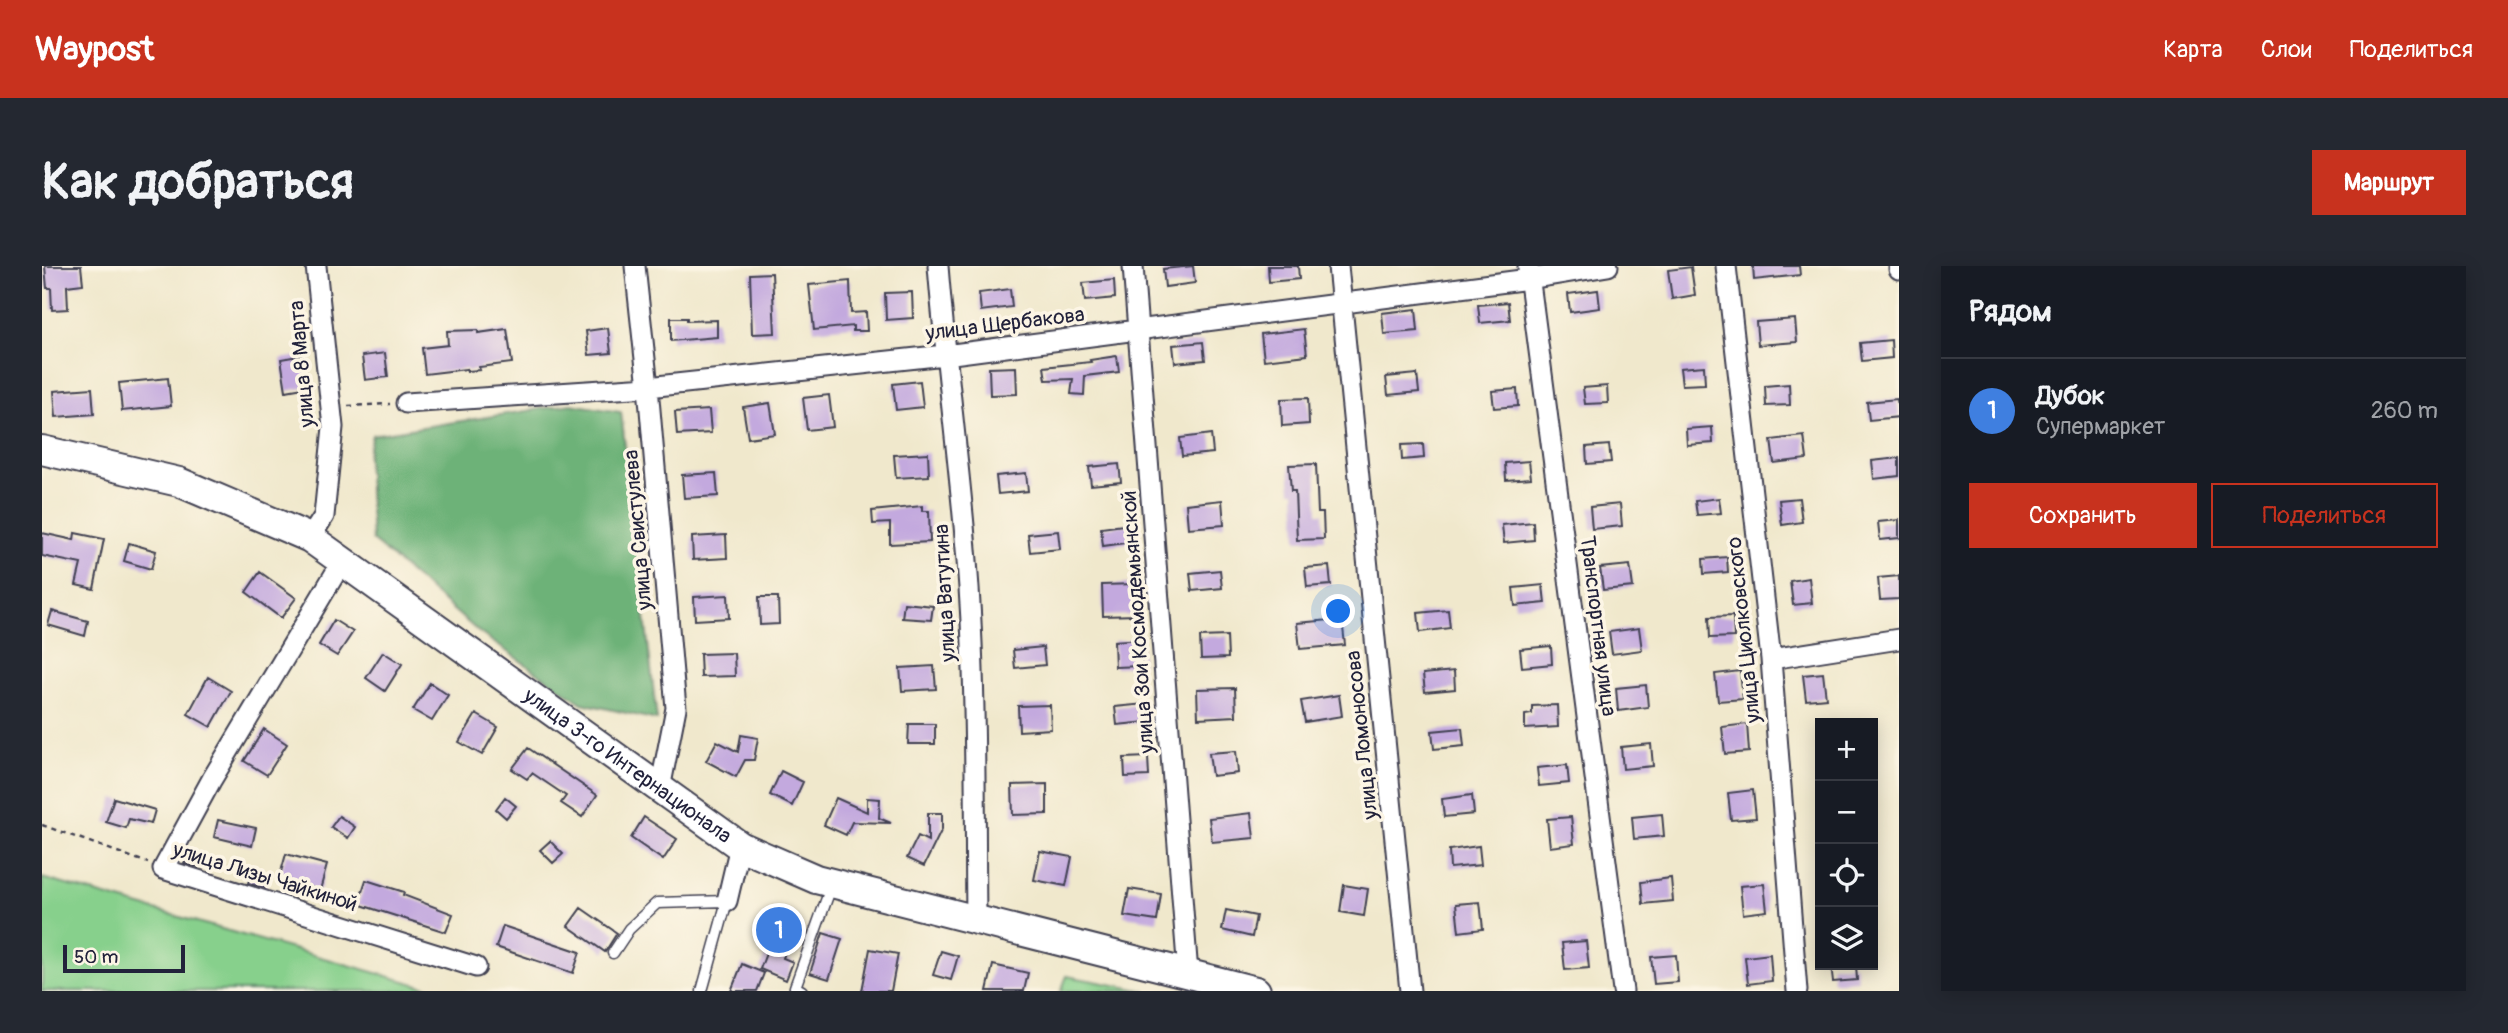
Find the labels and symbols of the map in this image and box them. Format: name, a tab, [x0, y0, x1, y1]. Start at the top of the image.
street label: улица 8 Марта	[283, 300, 321, 429]
street label: улица Щербакова	[923, 301, 1086, 347]
street label: улица Свистулева	[618, 449, 659, 612]
street label: улица Зои Космодемьянской	[1115, 490, 1161, 755]
street label: улица Ватутина	[928, 523, 962, 664]
street label: Транспортная улица	[1574, 534, 1622, 718]
street label: улица Циолковского	[1721, 536, 1767, 725]
your location	[1321, 594, 1355, 628]
street label: улица Ломоносова	[1340, 649, 1384, 822]
street label: улица 3-го Интернационала	[518, 681, 737, 849]
street label: улица Лизы Чайкиной	[169, 836, 360, 918]
pin: 1	[756, 904, 802, 956]
scale bar	[63, 942, 186, 974]

